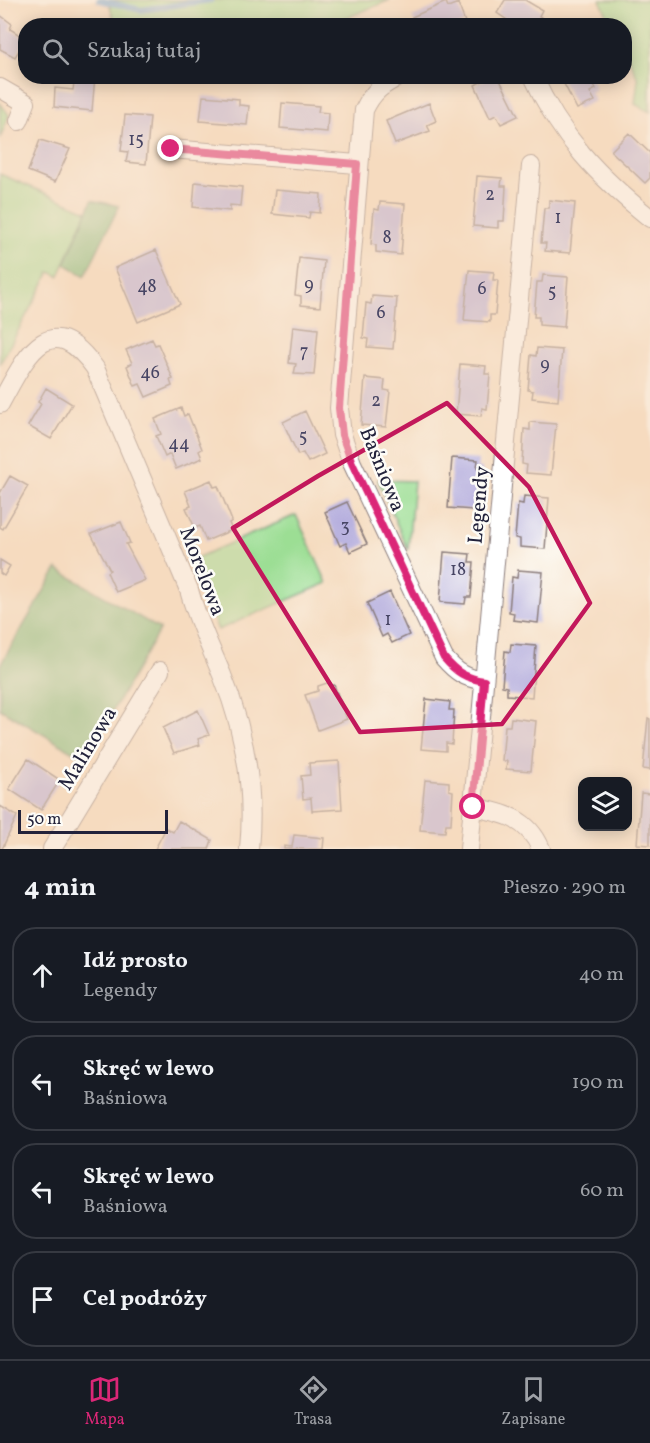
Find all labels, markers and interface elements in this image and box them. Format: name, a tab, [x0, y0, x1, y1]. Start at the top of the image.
search box	[18, 18, 632, 84]
icon: search	[39, 35, 72, 68]
text: Szukaj tutaj	[87, 36, 201, 67]
house number: 15	[128, 128, 144, 153]
route end	[157, 135, 183, 161]
house number: 2	[485, 183, 495, 208]
house number: 1	[555, 206, 561, 231]
house number: 8	[382, 226, 392, 251]
house number: 9	[304, 273, 314, 298]
house number: 48	[137, 275, 157, 300]
house number: 6	[477, 277, 487, 302]
house number: 5	[548, 280, 556, 305]
house number: 6	[376, 301, 386, 326]
house number: 7	[300, 340, 308, 365]
house number: 9	[540, 353, 550, 378]
house number: 46	[140, 361, 160, 386]
house number: 2	[371, 389, 381, 414]
street label: Baśniowa	[351, 423, 412, 516]
house number: 5	[299, 425, 307, 450]
house number: 44	[168, 432, 190, 457]
street label: Legendy	[462, 464, 497, 545]
house number: 3	[340, 515, 350, 540]
street label: Morelowa	[171, 523, 232, 620]
house number: 18	[450, 558, 466, 583]
house number: 1	[385, 608, 391, 633]
street label: Malinowa	[52, 702, 125, 796]
map controls	[578, 777, 632, 831]
button: layers	[578, 777, 632, 831]
route start	[459, 793, 485, 819]
scale bar	[18, 807, 168, 834]
text: 50 m	[27, 809, 61, 831]
text: 4 min	[24, 870, 96, 906]
text: Pieszo · 290 m	[503, 874, 626, 902]
text: Idź prosto	[83, 946, 188, 977]
icon: ahead	[26, 959, 59, 992]
text: 40 m	[579, 961, 624, 989]
text: Legendy	[83, 977, 157, 1005]
text: Skręć w lewo	[83, 1054, 214, 1085]
icon: left	[26, 1067, 59, 1100]
text: 190 m	[572, 1069, 624, 1097]
text: Baśniowa	[83, 1085, 168, 1113]
text: Skręć w lewo	[83, 1162, 214, 1193]
icon: left	[26, 1175, 59, 1208]
text: 60 m	[580, 1177, 624, 1205]
text: Baśniowa	[83, 1193, 168, 1221]
icon: arrive	[26, 1283, 59, 1316]
text: Cel podróży	[83, 1284, 207, 1315]
tab: Mapa	[85, 1373, 125, 1431]
tab: Trasa	[294, 1373, 332, 1431]
tab: Zapisane	[501, 1373, 565, 1431]

